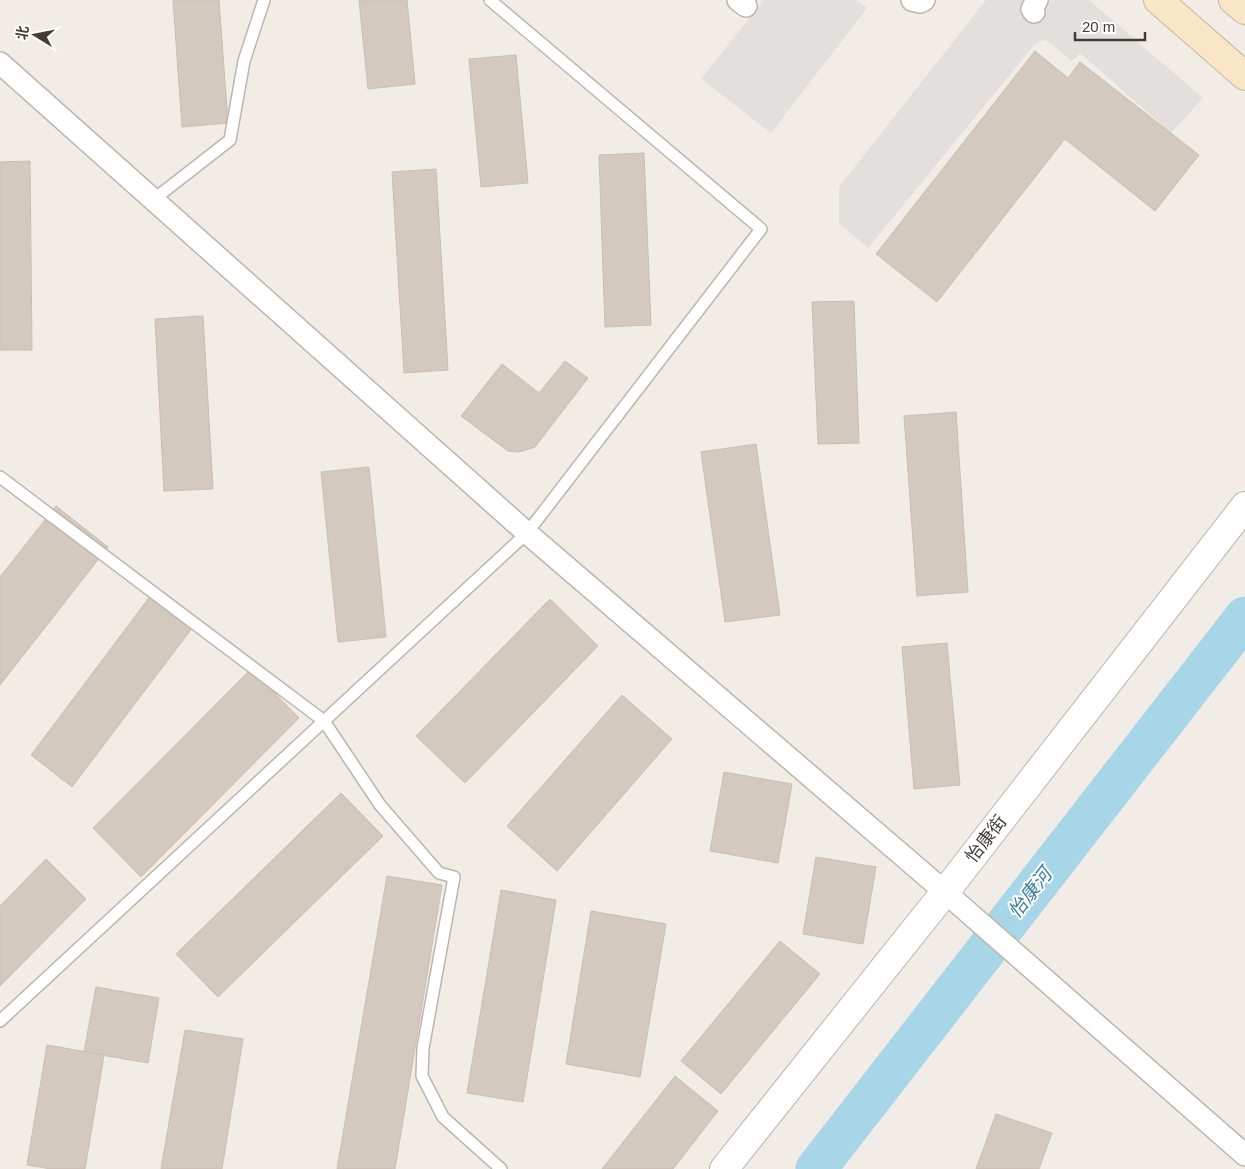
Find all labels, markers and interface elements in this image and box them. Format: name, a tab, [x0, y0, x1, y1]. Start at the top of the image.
north arrow	[10, 10, 60, 60]
scale bar	[1075, 10, 1145, 42]
text: 20 m	[1082, 18, 1115, 35]
text: 北	[13, 24, 31, 41]
street label: 怡康街	[961, 812, 1011, 866]
water label: 怡康河	[1004, 861, 1058, 922]

